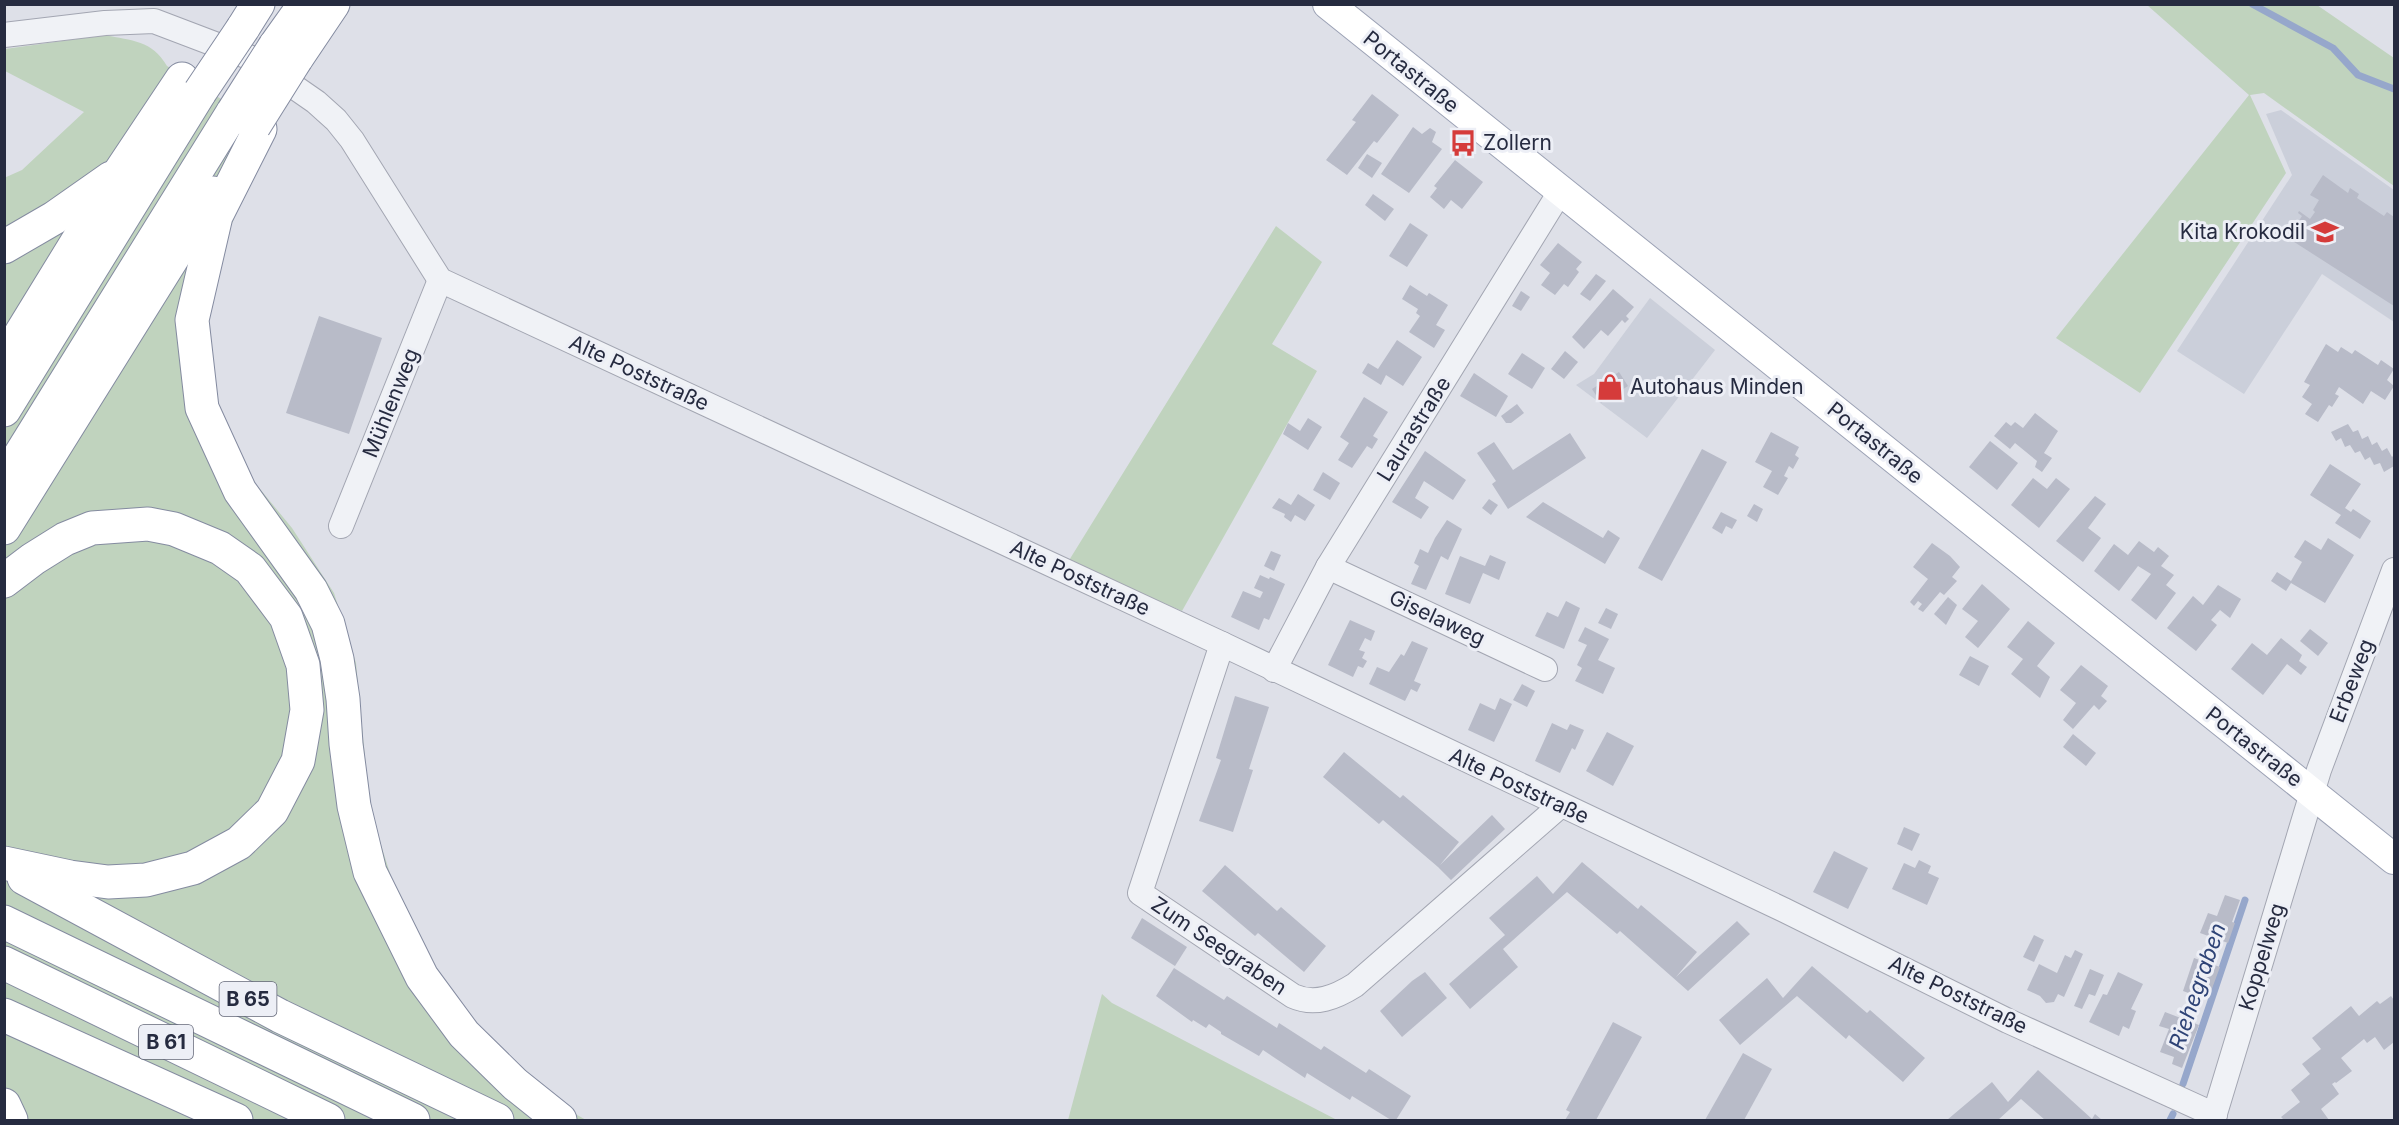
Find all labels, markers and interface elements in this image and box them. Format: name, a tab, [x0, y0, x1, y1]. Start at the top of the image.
street label: Portastraße	[1358, 25, 1464, 118]
bus stop icon: Zollern	[1448, 128, 1478, 158]
place label: Zollern	[1483, 130, 1552, 155]
school or university icon: Kita Krokodil	[2310, 217, 2340, 247]
place label: Kita Krokodil	[2180, 219, 2305, 244]
street label: Alte Poststraße	[565, 329, 713, 416]
street label: Mühlenweg	[357, 345, 424, 461]
street label: Laurastraße	[1372, 372, 1456, 486]
shop icon: Autohaus Minden	[1595, 372, 1625, 402]
place label: Autohaus Minden	[1630, 374, 1804, 399]
street label: Portastraße	[1822, 396, 1928, 489]
street label: Alte Poststraße	[1006, 534, 1154, 621]
street label: Giselaweg	[1385, 584, 1489, 651]
street label: Erbeweg	[2324, 635, 2379, 726]
street label: Portastraße	[2201, 701, 2308, 792]
street label: Alte Poststraße	[1445, 742, 1593, 829]
street label: Zum Seegraben	[1147, 891, 1292, 1000]
street label: Koppelweg	[2233, 900, 2290, 1014]
water label: Riehegraben	[2163, 919, 2231, 1053]
street label: Alte Poststraße	[1885, 950, 2032, 1039]
road number: B 65	[220, 982, 276, 1016]
road number: B 61	[139, 1025, 193, 1059]

